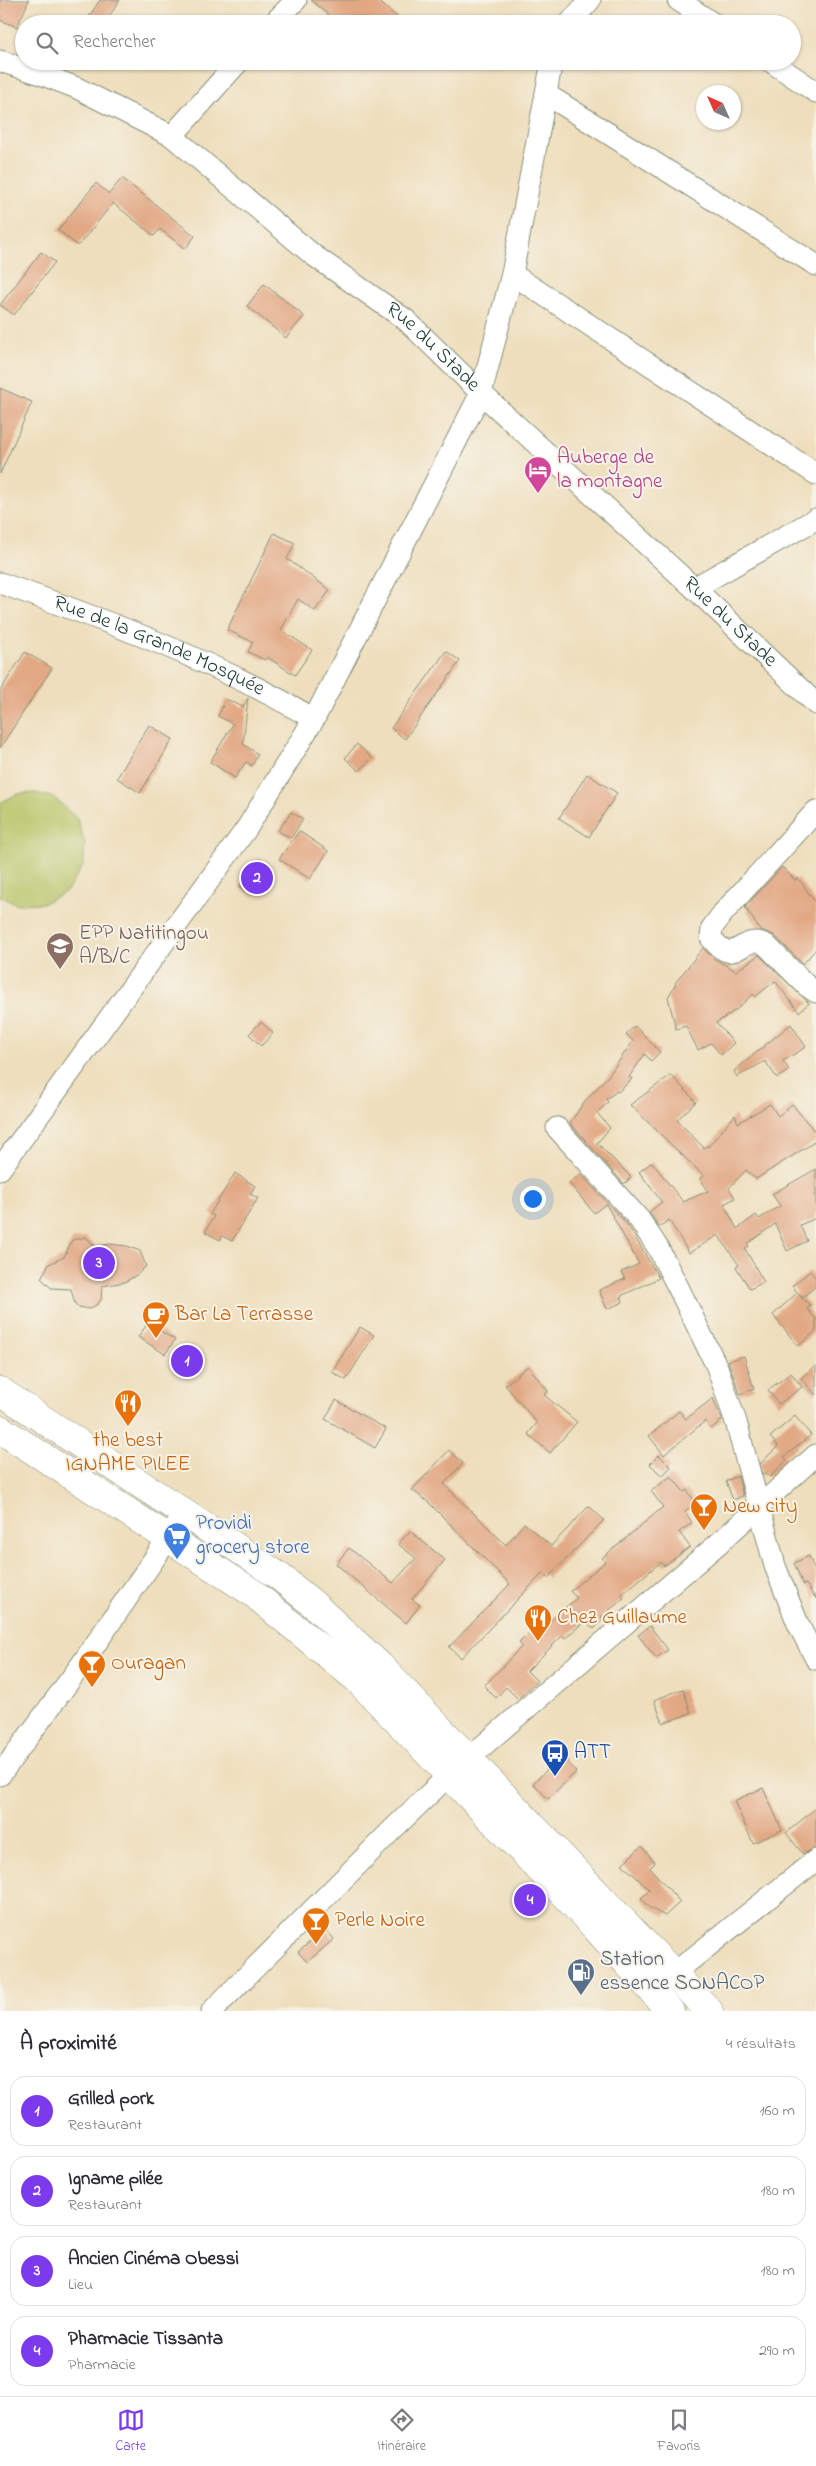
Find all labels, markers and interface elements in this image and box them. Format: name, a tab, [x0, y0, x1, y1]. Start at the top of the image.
search box	[15, 15, 801, 70]
icon: search	[33, 29, 61, 57]
text: Rechercher	[73, 29, 156, 56]
north arrow	[696, 85, 741, 130]
street label: Rue du Stade	[379, 295, 487, 400]
place label: Auberge de la montagne	[557, 443, 663, 499]
hotel icon: Auberge de la montagne	[523, 455, 553, 494]
street label: Rue du Stade	[676, 570, 784, 675]
street label: Rue de la Grande Mosquée	[49, 588, 270, 704]
pin: 2	[241, 859, 273, 897]
place label: EPP Natitingou A/B/C	[79, 919, 209, 973]
school or university icon: EPP Natitingou A/B/C	[45, 931, 75, 970]
your location	[520, 1186, 546, 1212]
pin: 3	[83, 1244, 115, 1282]
cafe icon: Bar La Terrasse	[141, 1300, 171, 1339]
place label: Bar La Terrasse	[174, 1300, 314, 1330]
pin: 1	[171, 1342, 203, 1380]
restaurant icon: the best IGNAME PILEE	[113, 1388, 143, 1427]
place label: the best IGNAME PILEE	[66, 1426, 191, 1480]
bar icon: New city	[689, 1492, 719, 1531]
place label: New city	[723, 1492, 797, 1524]
place label: Providi grocery store	[195, 1509, 310, 1565]
supermarket icon: Providi grocery store	[162, 1521, 192, 1560]
restaurant icon: Chez Guillaume	[523, 1603, 553, 1642]
place label: Chez Guillaume	[557, 1603, 687, 1633]
bar icon: Ouragan	[77, 1649, 107, 1688]
place label: Ouragan	[111, 1649, 186, 1681]
bus stop icon: ATT	[540, 1738, 570, 1777]
place label: ATT	[574, 1738, 611, 1768]
pin: 4	[514, 1881, 546, 1919]
bar icon: Perle Noire	[301, 1906, 331, 1945]
place label: Perle Noire	[335, 1906, 425, 1936]
place label: Station essence SONACOP	[600, 1945, 765, 1999]
fuel station icon: Station essence SONACOP	[566, 1957, 596, 1996]
text: À proximité	[20, 2029, 117, 2059]
text: 4 résultats	[726, 2032, 796, 2056]
text: Grilled pork	[68, 2086, 154, 2113]
text: 1	[34, 2099, 40, 2123]
text: 160 m	[760, 2099, 795, 2123]
text: Restaurant	[68, 2113, 142, 2137]
text: Igname pilée	[68, 2166, 163, 2193]
text: 2	[33, 2179, 41, 2203]
text: 180 m	[761, 2179, 795, 2203]
text: Restaurant	[68, 2193, 142, 2217]
text: Ancien Cinéma Obessi	[68, 2246, 239, 2273]
text: 3	[34, 2259, 40, 2283]
text: 180 m	[761, 2259, 795, 2283]
text: Lieu	[68, 2273, 93, 2297]
text: Pharmacie Tissanta	[68, 2326, 223, 2353]
text: 4	[34, 2339, 40, 2363]
text: 290 m	[759, 2339, 795, 2363]
text: Pharmacie	[68, 2353, 136, 2377]
tab: Carte	[116, 2406, 146, 2457]
tab: Itinéraire	[377, 2406, 426, 2457]
tab: Favoris	[657, 2406, 700, 2457]

